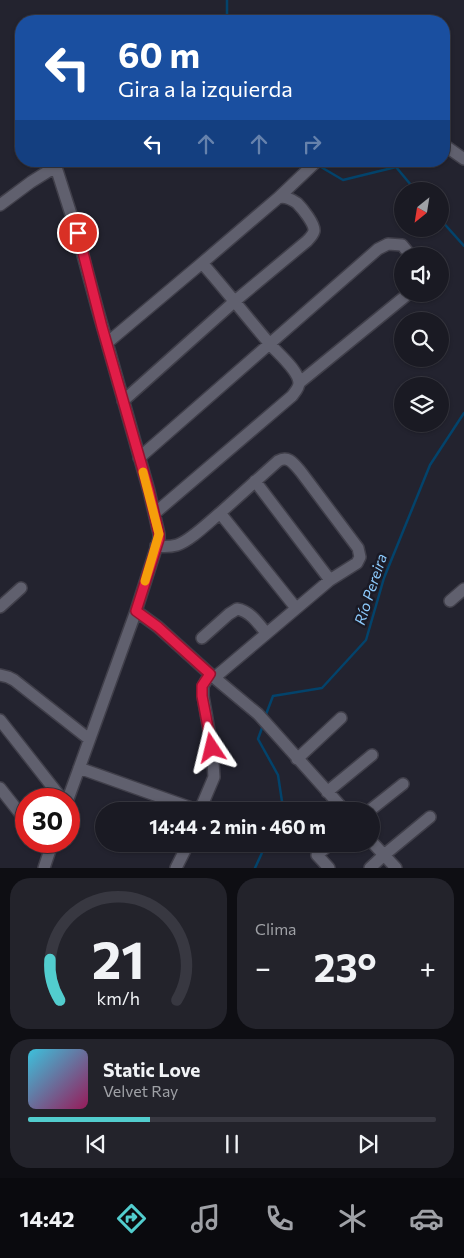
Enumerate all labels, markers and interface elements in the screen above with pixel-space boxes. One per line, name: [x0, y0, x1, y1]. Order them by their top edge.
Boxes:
text: 60 m: [118, 32, 200, 75]
icon: left: [35, 35, 100, 100]
text: Gira a la izquierda: [118, 75, 293, 102]
icon: left: [139, 130, 167, 158]
icon: ahead: [192, 130, 220, 158]
icon: ahead: [245, 130, 273, 158]
icon: right: [298, 130, 326, 158]
north arrow: [394, 182, 449, 238]
map controls: [394, 182, 449, 432]
pin: [57, 212, 99, 254]
icon: arrive: [64, 219, 92, 247]
button: sound: [394, 247, 449, 302]
button: search: [394, 312, 449, 367]
button: layers: [394, 377, 449, 432]
water label: Río Pereira: [350, 551, 390, 627]
position arrow: [185, 721, 237, 773]
speed limit sign: 30: [15, 788, 80, 853]
text: 14:44 · 2 min · 460 m: [149, 815, 326, 838]
text: Clima: [255, 919, 296, 938]
text: 21: [92, 926, 145, 990]
text: 23°: [314, 943, 377, 990]
text: −: [255, 950, 271, 984]
text: +: [420, 950, 436, 984]
text: km/h: [97, 987, 140, 1009]
text: Static Love: [103, 1058, 200, 1081]
text: Velvet Ray: [103, 1081, 178, 1100]
icon: previous: [82, 1130, 110, 1158]
icon: pause: [218, 1130, 246, 1158]
icon: next: [354, 1130, 382, 1158]
icon: directions: [114, 1201, 149, 1236]
icon: music: [188, 1201, 223, 1236]
icon: phone: [262, 1201, 297, 1236]
icon: climate: [335, 1201, 370, 1236]
icon: car: [409, 1201, 444, 1236]
text: 14:42: [19, 1205, 75, 1232]

